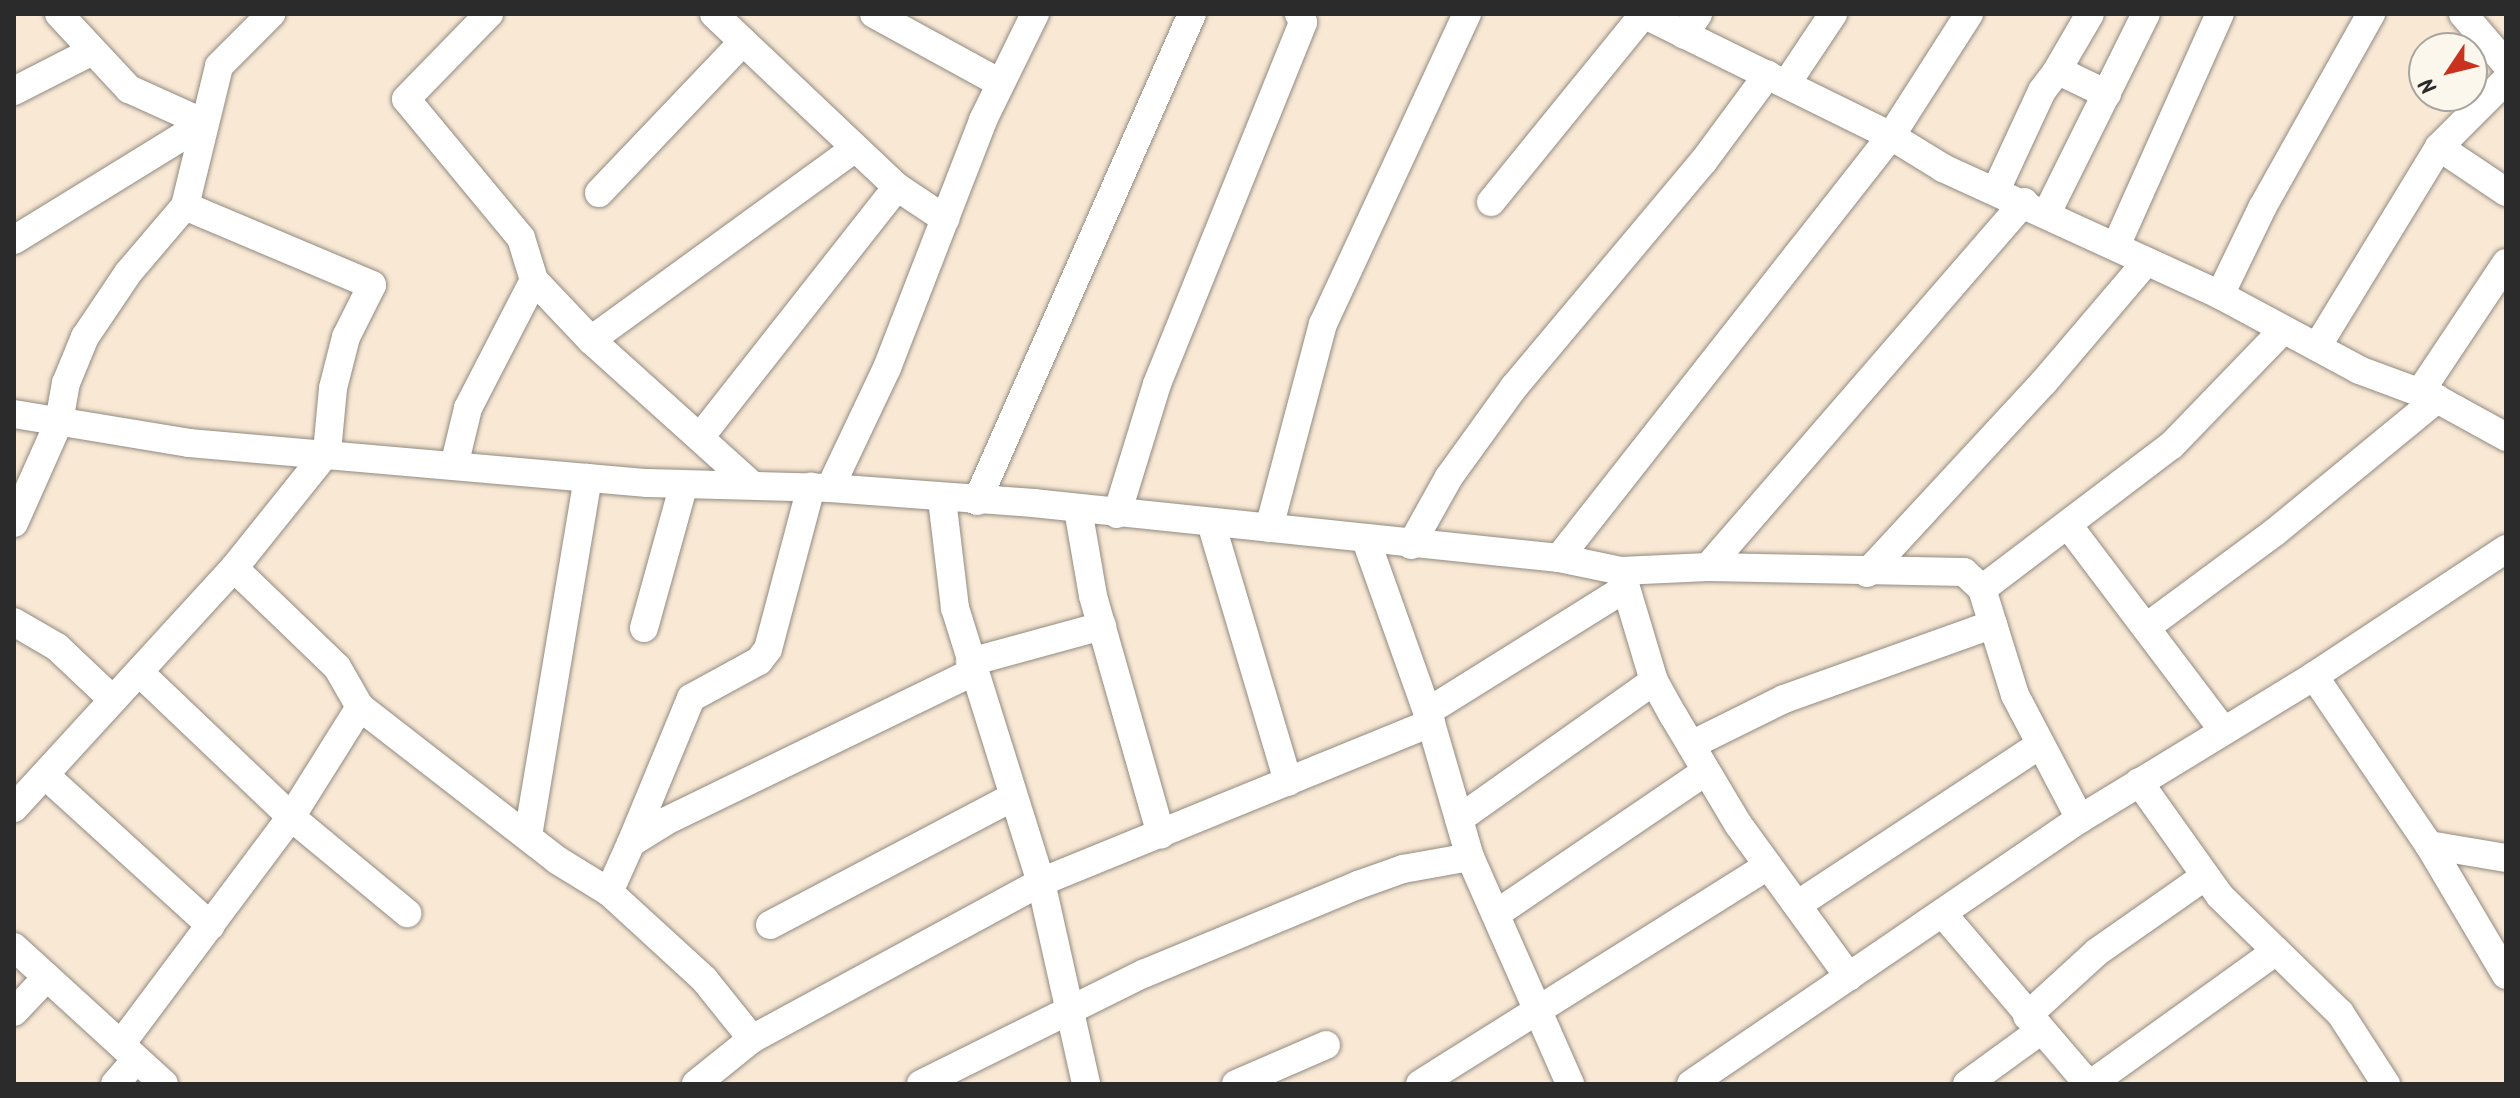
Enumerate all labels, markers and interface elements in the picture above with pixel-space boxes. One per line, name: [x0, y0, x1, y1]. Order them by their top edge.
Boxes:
north arrow: [2408, 32, 2488, 112]
text: N: [2411, 69, 2448, 101]

